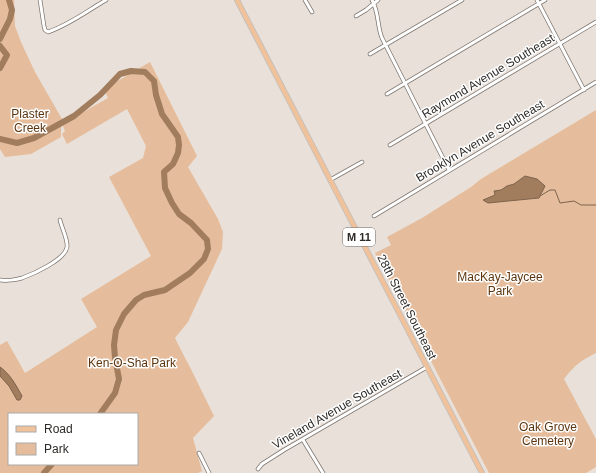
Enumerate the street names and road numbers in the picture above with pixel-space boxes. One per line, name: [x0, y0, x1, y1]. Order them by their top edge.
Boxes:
street label: Raymond Avenue Southeast: [419, 31, 557, 121]
street label: Brooklyn Avenue Southeast: [413, 97, 547, 185]
road number: M 11: [343, 228, 375, 246]
street label: 28th Street Southeast: [374, 252, 440, 362]
street label: Vineland Avenue Southeast: [270, 366, 405, 452]

